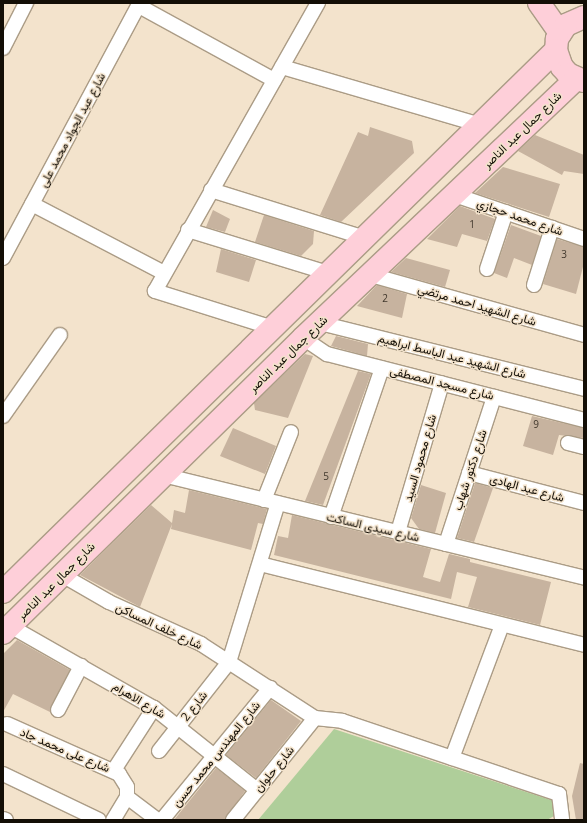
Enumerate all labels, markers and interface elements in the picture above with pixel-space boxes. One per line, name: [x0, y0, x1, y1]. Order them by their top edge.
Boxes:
street label: شارع عبد الجواد محمد على: [36, 70, 108, 190]
street label: شارع جمال عبد الناصر: [480, 89, 564, 171]
street label: شارع محمد حجازي: [475, 196, 565, 238]
house number: 1: [469, 219, 475, 231]
house number: 3: [561, 249, 567, 261]
street label: شارع الشهيد احمد مرتضي: [416, 281, 538, 329]
house number: 2: [382, 293, 388, 305]
street label: شارع جمال عبد الناصر: [246, 313, 330, 395]
street label: شارع الشهيد عبد الباسط ابراهيم: [377, 331, 527, 381]
street label: شارع مسجد المصطفى: [388, 363, 496, 403]
street label: شارع محمود السيد: [401, 413, 439, 503]
house number: 9: [533, 419, 539, 431]
street label: شارع دكتور شهاب: [450, 428, 490, 512]
house number: 5: [323, 471, 329, 483]
street label: شارع عبد الهادى: [488, 471, 566, 505]
street label: شارع سيدى الساكت: [325, 509, 421, 545]
street label: شارع جمال عبد الناصر: [14, 539, 98, 623]
street label: شارع خلف المساكن: [113, 600, 205, 652]
street label: شارع الاهرام: [110, 679, 168, 721]
street label: شارع 2: [178, 688, 210, 724]
street label: شارع المهندس محمد حسن: [169, 698, 263, 810]
street label: شارع على محمد جاد: [18, 725, 112, 775]
street label: شارع حلوان: [251, 743, 297, 795]

